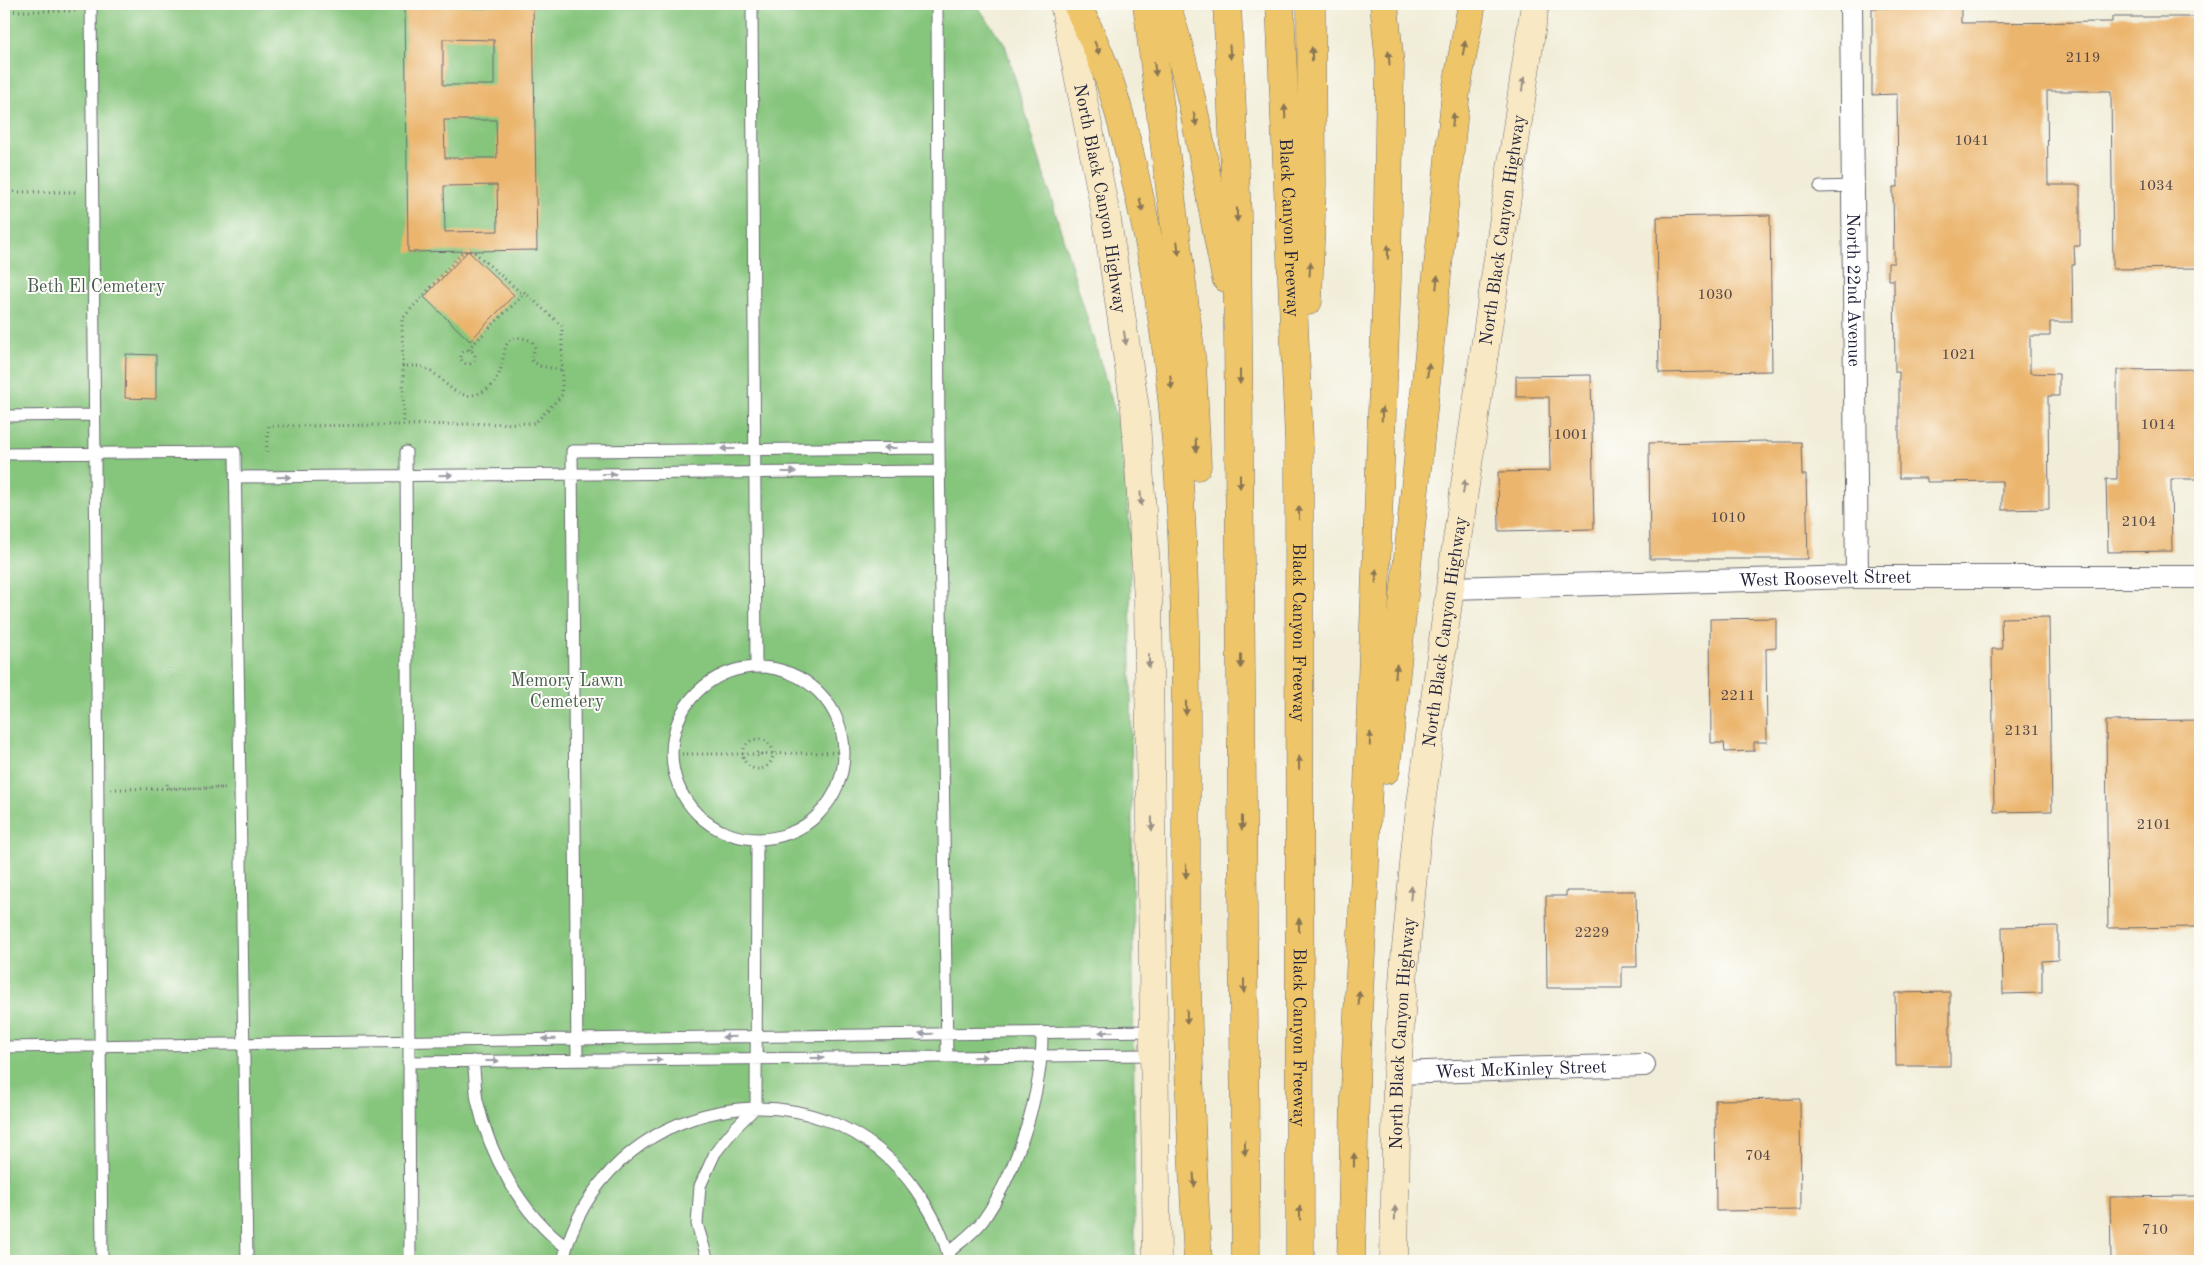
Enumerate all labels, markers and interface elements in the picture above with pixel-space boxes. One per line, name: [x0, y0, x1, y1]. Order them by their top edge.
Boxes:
one-way arrow: [1461, 39, 1469, 55]
one-way arrow: [1094, 41, 1101, 56]
one-way arrow: [1227, 45, 1235, 61]
one-way arrow: [1308, 46, 1316, 62]
one-way arrow: [1385, 50, 1393, 66]
house number: 2119: [2066, 51, 2100, 66]
one-way arrow: [1151, 62, 1159, 78]
one-way arrow: [1519, 76, 1527, 92]
street label: North Black Canyon Highway: [1070, 82, 1129, 315]
one-way arrow: [1280, 103, 1288, 119]
one-way arrow: [1191, 111, 1199, 126]
one-way arrow: [1450, 112, 1458, 128]
street label: North Black Canyon Highway: [1477, 113, 1529, 347]
house number: 1041: [1955, 134, 1989, 149]
street label: Black Canyon Freeway: [1276, 138, 1302, 318]
house number: 1034: [2139, 179, 2173, 194]
one-way arrow: [1137, 197, 1145, 212]
one-way arrow: [1234, 207, 1242, 223]
street label: North 22nd Avenue: [1843, 213, 1863, 367]
one-way arrow: [1174, 240, 1182, 256]
one-way arrow: [1384, 243, 1392, 259]
one-way arrow: [1306, 261, 1314, 277]
one-way arrow: [1433, 273, 1441, 289]
park label: Beth El Cemetery: [27, 278, 166, 296]
house number: 1030: [1698, 288, 1732, 303]
one-way arrow: [1121, 330, 1129, 346]
house number: 1021: [1942, 348, 1976, 363]
one-way arrow: [1424, 362, 1432, 378]
one-way arrow: [1236, 369, 1244, 385]
one-way arrow: [1167, 374, 1175, 390]
one-way arrow: [1378, 406, 1386, 422]
house number: 1014: [2141, 418, 2175, 433]
house number: 1001: [1554, 428, 1588, 443]
one-way arrow: [1192, 437, 1200, 453]
one-way arrow: [882, 444, 898, 452]
one-way arrow: [720, 445, 736, 453]
one-way arrow: [781, 468, 797, 476]
one-way arrow: [601, 470, 617, 478]
one-way arrow: [439, 471, 455, 479]
one-way arrow: [276, 473, 292, 481]
one-way arrow: [1236, 473, 1244, 489]
one-way arrow: [1460, 479, 1468, 495]
one-way arrow: [1138, 491, 1146, 507]
one-way arrow: [1295, 505, 1303, 521]
house number: 1010: [1711, 511, 1745, 526]
street label: North Black Canyon Highway: [1421, 515, 1470, 749]
house number: 2104: [2122, 515, 2156, 530]
street label: Black Canyon Freeway: [1289, 543, 1307, 723]
one-way arrow: [1373, 568, 1381, 584]
street label: West Roosevelt Street: [1738, 569, 1911, 590]
one-way arrow: [1237, 653, 1245, 669]
one-way arrow: [1145, 654, 1153, 670]
one-way arrow: [1392, 663, 1400, 679]
park label: Memory Lawn Cemetery: [511, 672, 624, 711]
house number: 2211: [1721, 689, 1755, 704]
one-way arrow: [1182, 701, 1190, 717]
house number: 2131: [2005, 724, 2039, 739]
one-way arrow: [1366, 730, 1374, 746]
one-way arrow: [1295, 755, 1303, 771]
one-way arrow: [1148, 816, 1156, 832]
one-way arrow: [1238, 816, 1246, 832]
house number: 2101: [2137, 818, 2171, 833]
one-way arrow: [1182, 863, 1190, 879]
one-way arrow: [1408, 885, 1416, 901]
street label: North Black Canyon Highway: [1388, 916, 1419, 1150]
one-way arrow: [1295, 917, 1303, 933]
house number: 2229: [1575, 926, 1609, 941]
street label: Black Canyon Freeway: [1290, 948, 1308, 1128]
one-way arrow: [1240, 978, 1248, 994]
one-way arrow: [1355, 989, 1363, 1005]
one-way arrow: [1184, 1009, 1192, 1025]
one-way arrow: [1098, 1028, 1114, 1036]
one-way arrow: [918, 1030, 934, 1038]
one-way arrow: [721, 1033, 737, 1041]
one-way arrow: [541, 1035, 557, 1043]
one-way arrow: [972, 1053, 988, 1061]
one-way arrow: [809, 1054, 825, 1062]
one-way arrow: [647, 1056, 663, 1064]
one-way arrow: [484, 1057, 500, 1065]
street label: West McKinley Street: [1435, 1058, 1607, 1082]
one-way arrow: [1241, 1141, 1249, 1157]
house number: 704: [1745, 1149, 1771, 1164]
one-way arrow: [1350, 1152, 1358, 1168]
one-way arrow: [1190, 1172, 1198, 1188]
one-way arrow: [1296, 1204, 1304, 1220]
one-way arrow: [1391, 1204, 1399, 1220]
house number: 710: [2142, 1223, 2168, 1238]

